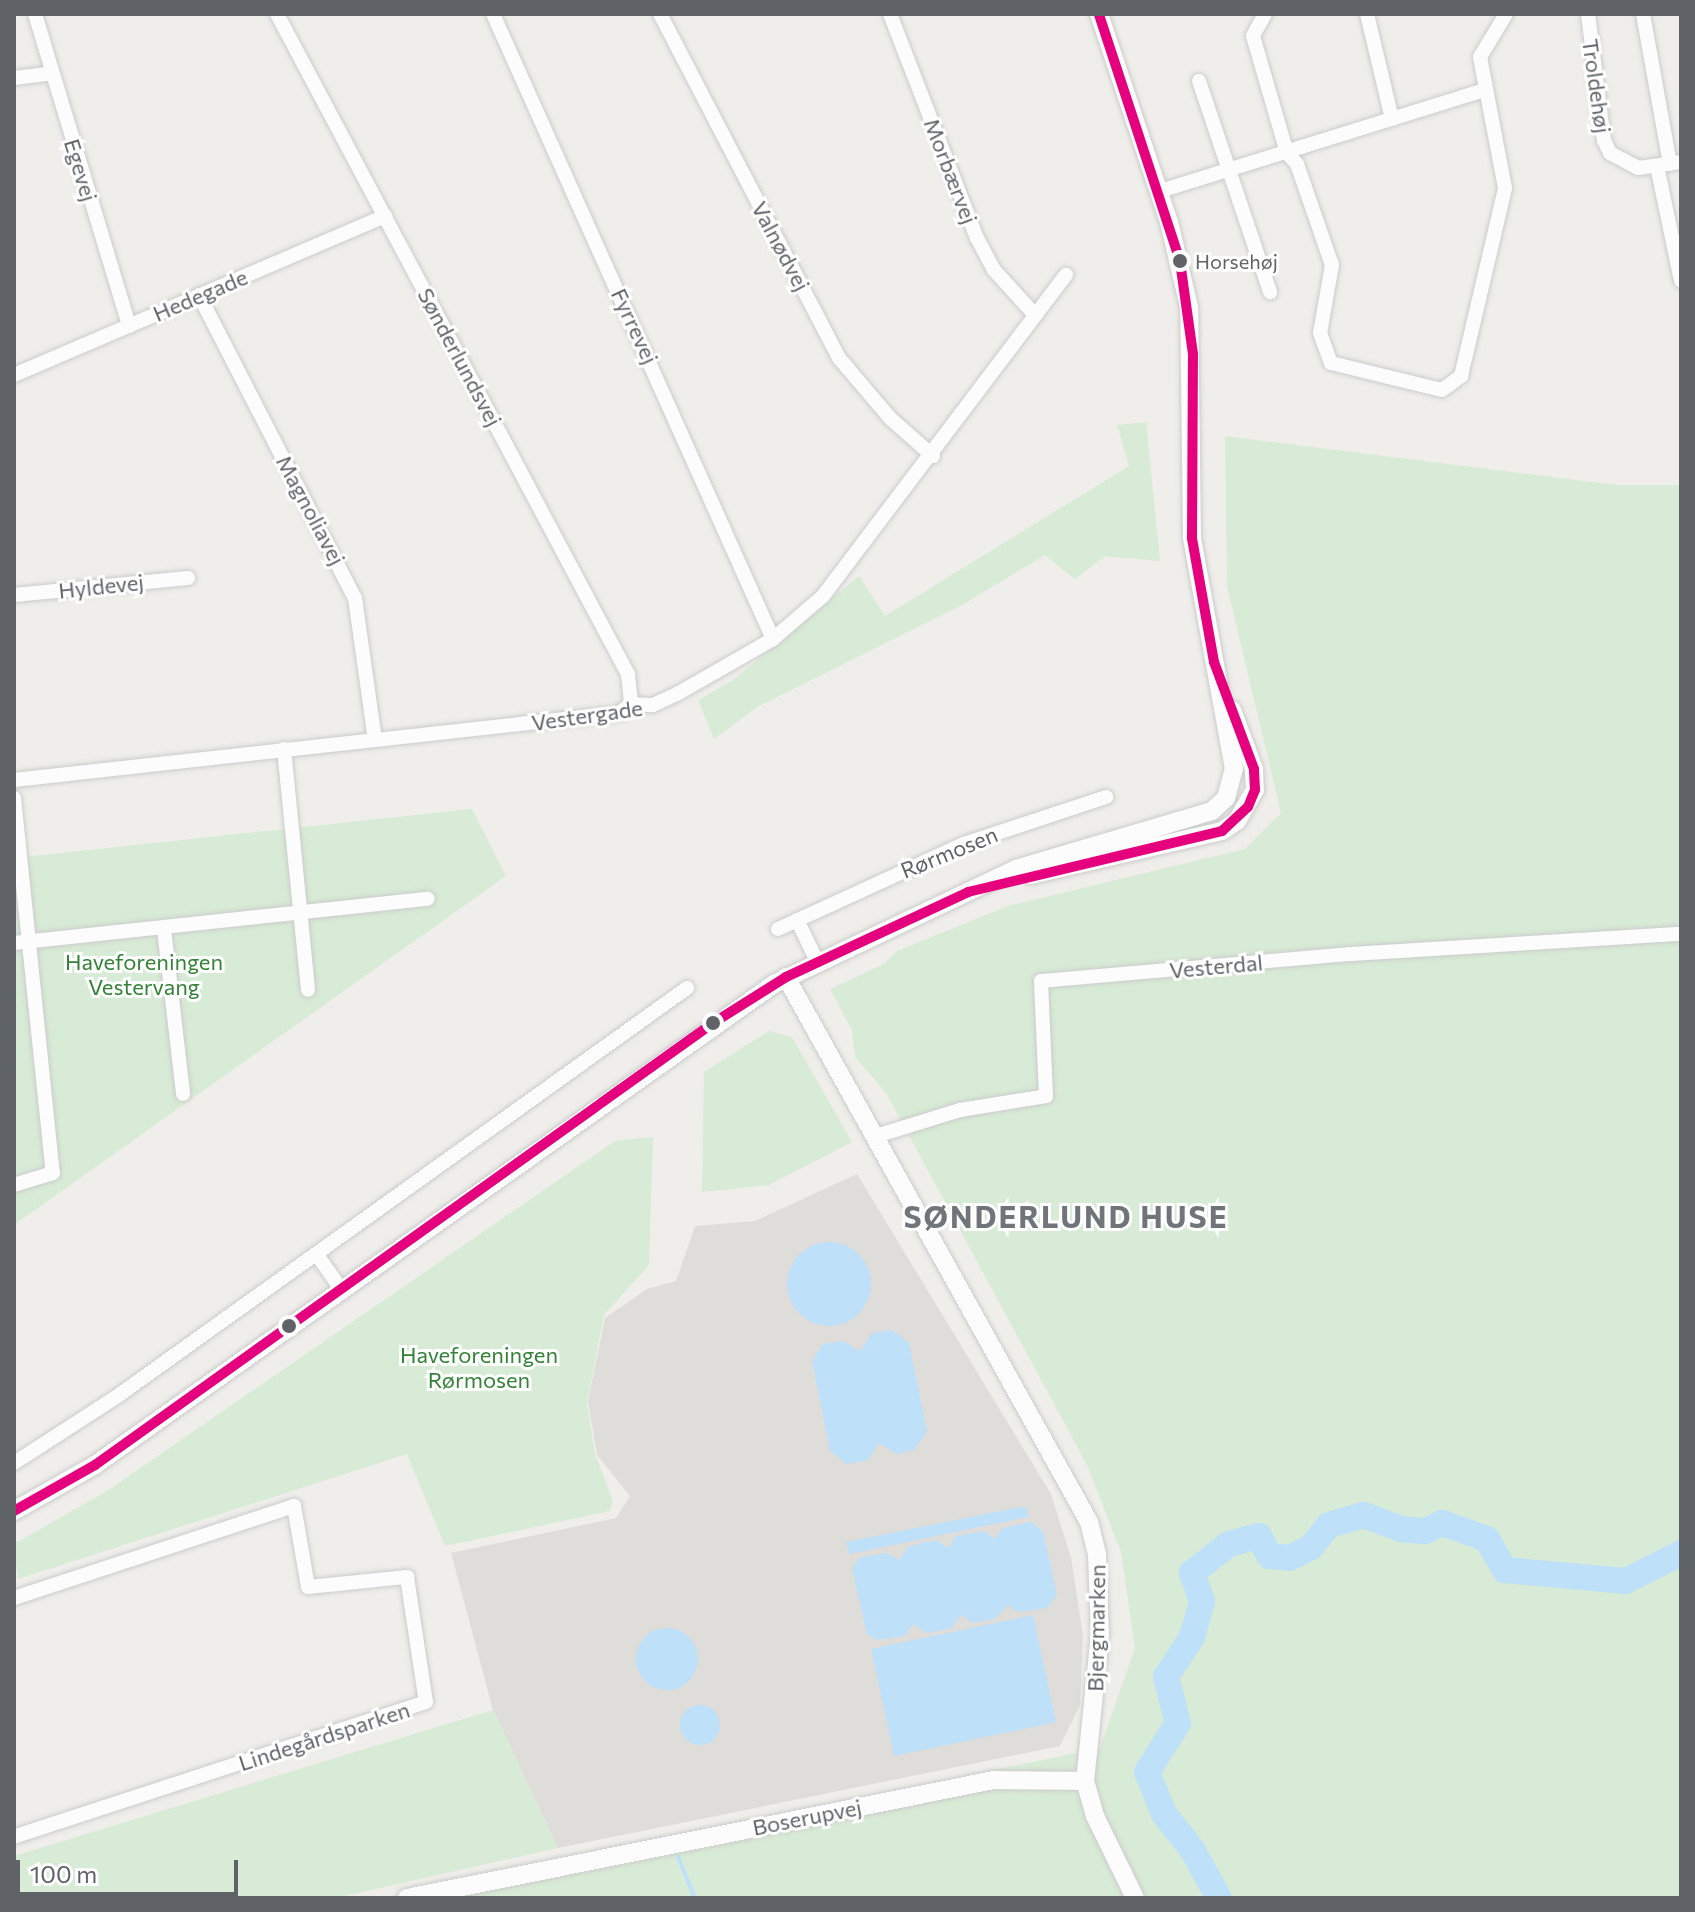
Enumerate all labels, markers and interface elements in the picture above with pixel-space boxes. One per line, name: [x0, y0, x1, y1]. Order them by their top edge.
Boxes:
street label: Troldehøj: [1577, 37, 1617, 135]
street label: Morbærvej: [919, 115, 983, 227]
street label: Egevej: [59, 135, 103, 205]
street label: Valnødvej: [746, 197, 816, 295]
place label: Horsehøj: [1195, 249, 1278, 273]
marker: Horsehøj: [1172, 253, 1188, 269]
street label: Hedegade: [149, 263, 251, 327]
street label: Sønderlundsvej: [412, 283, 508, 431]
street label: Fyrrevej: [606, 284, 664, 368]
street label: Magnoliavej: [271, 451, 351, 569]
street label: Hyldevej: [57, 568, 145, 604]
street label: Vestergade: [530, 694, 644, 736]
street label: Rørmosen: [897, 821, 1001, 883]
park label: Haveforeningen Vestervang: [65, 948, 223, 1000]
street label: Vesterdal: [1168, 949, 1264, 983]
unlabelled marker: [705, 1015, 721, 1031]
district label: SØNDERLUND HUSE: [903, 1198, 1229, 1234]
unlabelled marker: [281, 1318, 297, 1334]
park label: Haveforeningen Rørmosen: [400, 1341, 558, 1392]
street label: Bjergmarken: [1082, 1564, 1110, 1692]
street label: Lindegårdsparken: [235, 1696, 413, 1776]
street label: Boserupvej: [750, 1793, 864, 1841]
scale bar: [20, 1844, 242, 1894]
text: 100 m: [30, 1859, 97, 1888]

